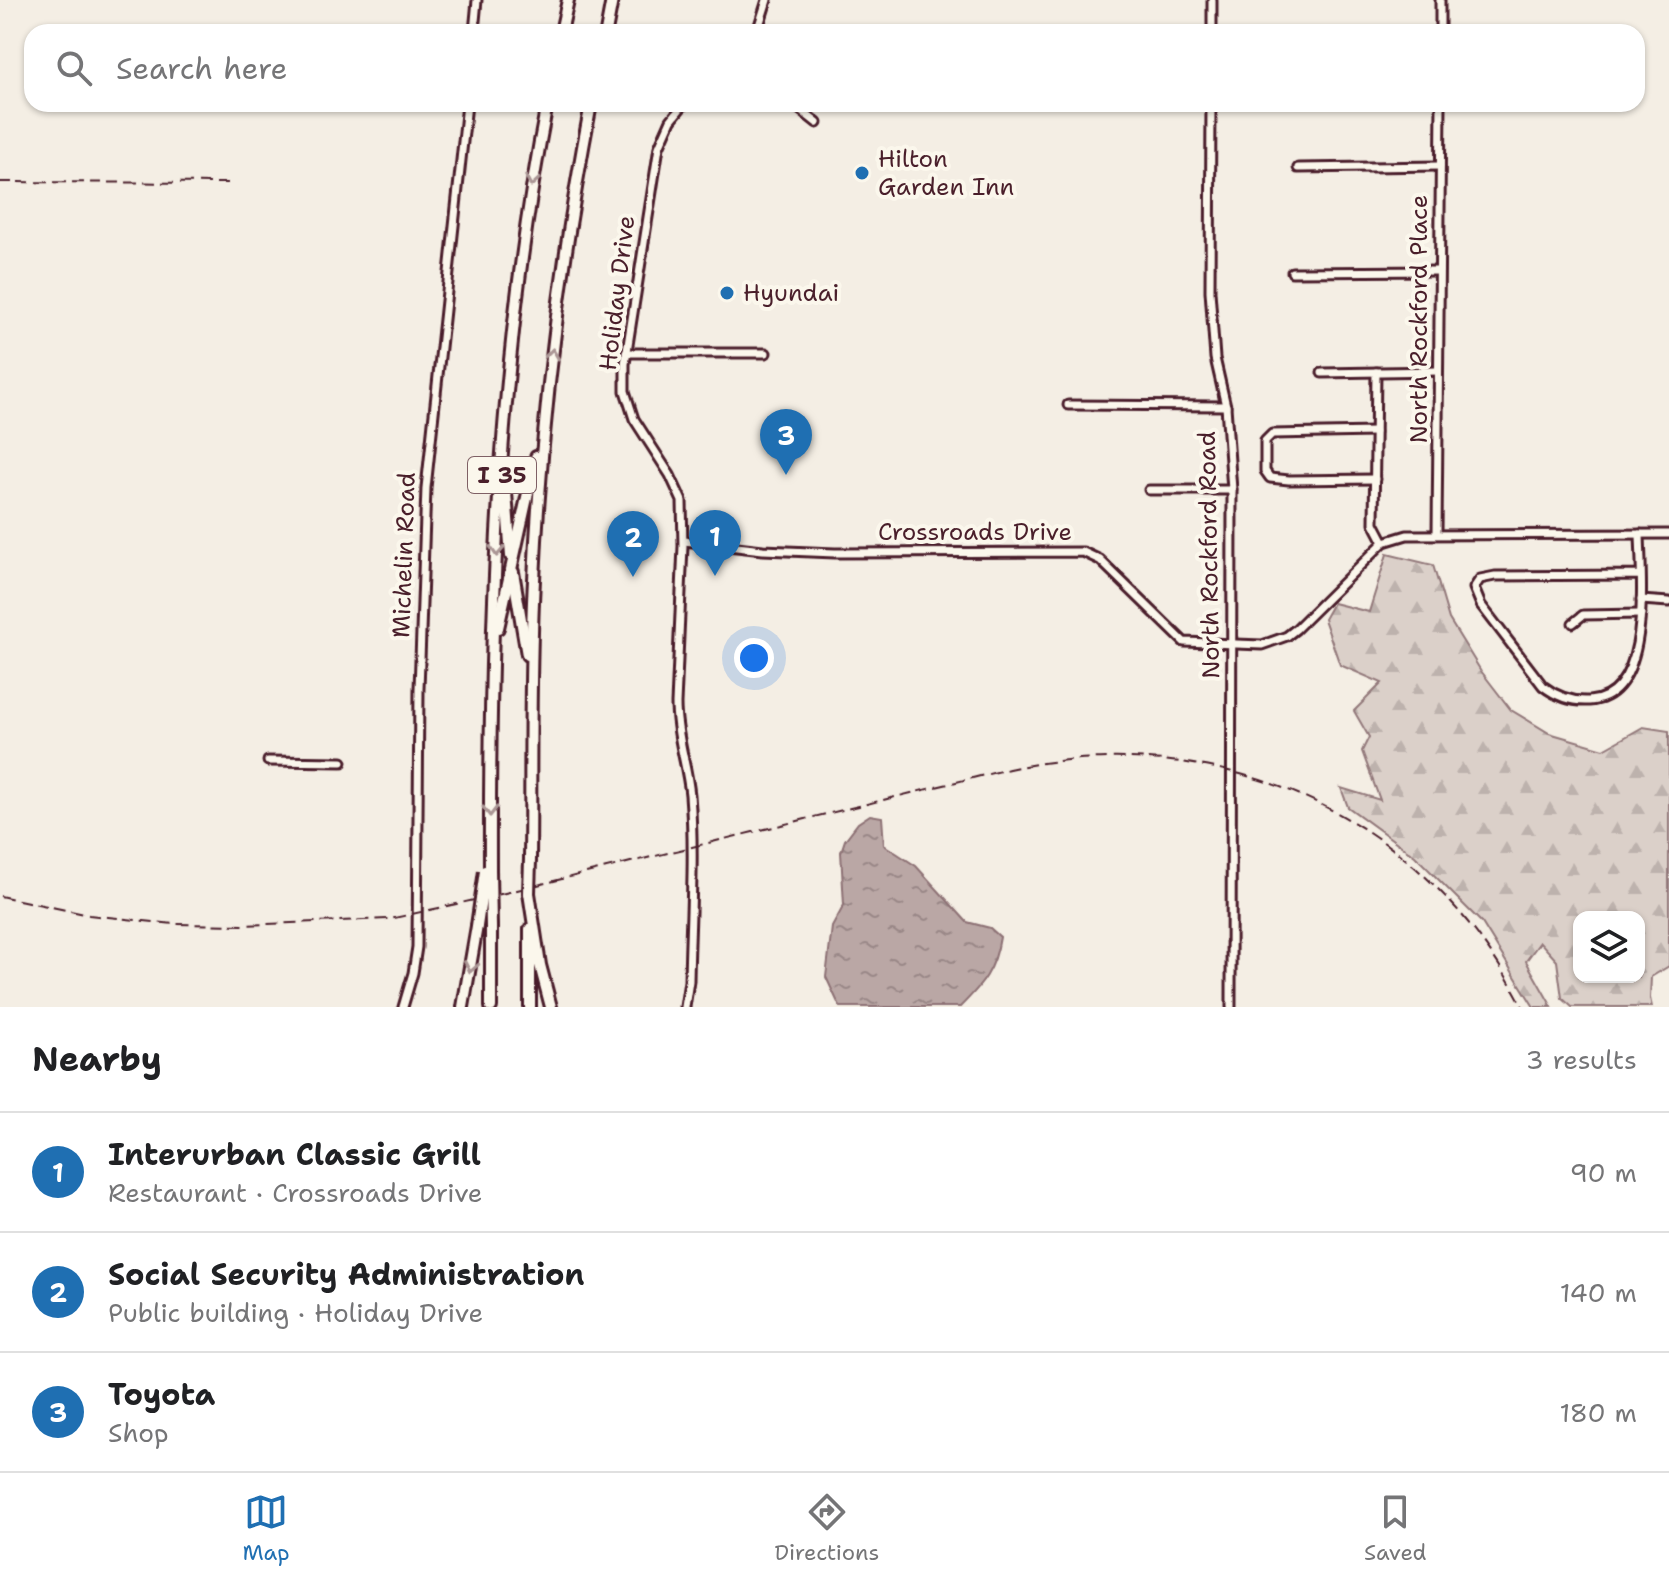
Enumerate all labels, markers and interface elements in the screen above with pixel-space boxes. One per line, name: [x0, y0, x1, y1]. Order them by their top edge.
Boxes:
search box: [24, 24, 1645, 112]
icon: search: [52, 46, 96, 90]
text: Search here: [116, 48, 287, 89]
place label: Hilton Garden Inn: [878, 143, 1014, 203]
marker: Hilton Garden Inn: [853, 164, 871, 182]
one-way arrow: [525, 174, 542, 187]
street label: North Rockford Place: [1403, 195, 1435, 443]
street label: Holiday Drive: [592, 214, 642, 372]
place label: Hyundai: [743, 277, 839, 309]
marker: Hyundai: [718, 284, 736, 302]
one-way arrow: [544, 347, 561, 360]
pin: 3: [760, 409, 812, 475]
street label: North Rockford Road: [1191, 431, 1227, 679]
road number: I 35: [468, 457, 536, 493]
street label: Michelin Road: [385, 472, 423, 638]
pin: 1: [689, 510, 741, 576]
pin: 2: [607, 511, 659, 577]
street label: Crossroads Drive: [878, 516, 1072, 548]
one-way arrow: [488, 545, 505, 558]
your location: [734, 638, 774, 678]
one-way arrow: [481, 805, 499, 818]
map controls: [1573, 911, 1645, 983]
button: layers: [1573, 911, 1645, 983]
one-way arrow: [463, 959, 480, 973]
text: Nearby: [32, 1036, 162, 1082]
text: 3 results: [1525, 1042, 1637, 1077]
text: Interurban Classic Grill: [108, 1134, 481, 1175]
text: 1: [52, 1155, 64, 1190]
text: 90 m: [1570, 1155, 1637, 1190]
text: Restaurant · Crossroads Drive: [108, 1175, 483, 1210]
text: Social Security Administration: [108, 1254, 585, 1295]
text: 2: [49, 1275, 67, 1310]
text: 140 m: [1560, 1275, 1637, 1310]
text: Public building · Holiday Drive: [108, 1295, 483, 1330]
text: Toyota: [108, 1374, 215, 1415]
text: 3: [49, 1395, 67, 1430]
text: 180 m: [1559, 1395, 1637, 1430]
text: Shop: [108, 1415, 169, 1450]
tab: Map: [242, 1490, 290, 1567]
tab: Directions: [774, 1490, 879, 1567]
tab: Saved: [1364, 1490, 1427, 1567]

